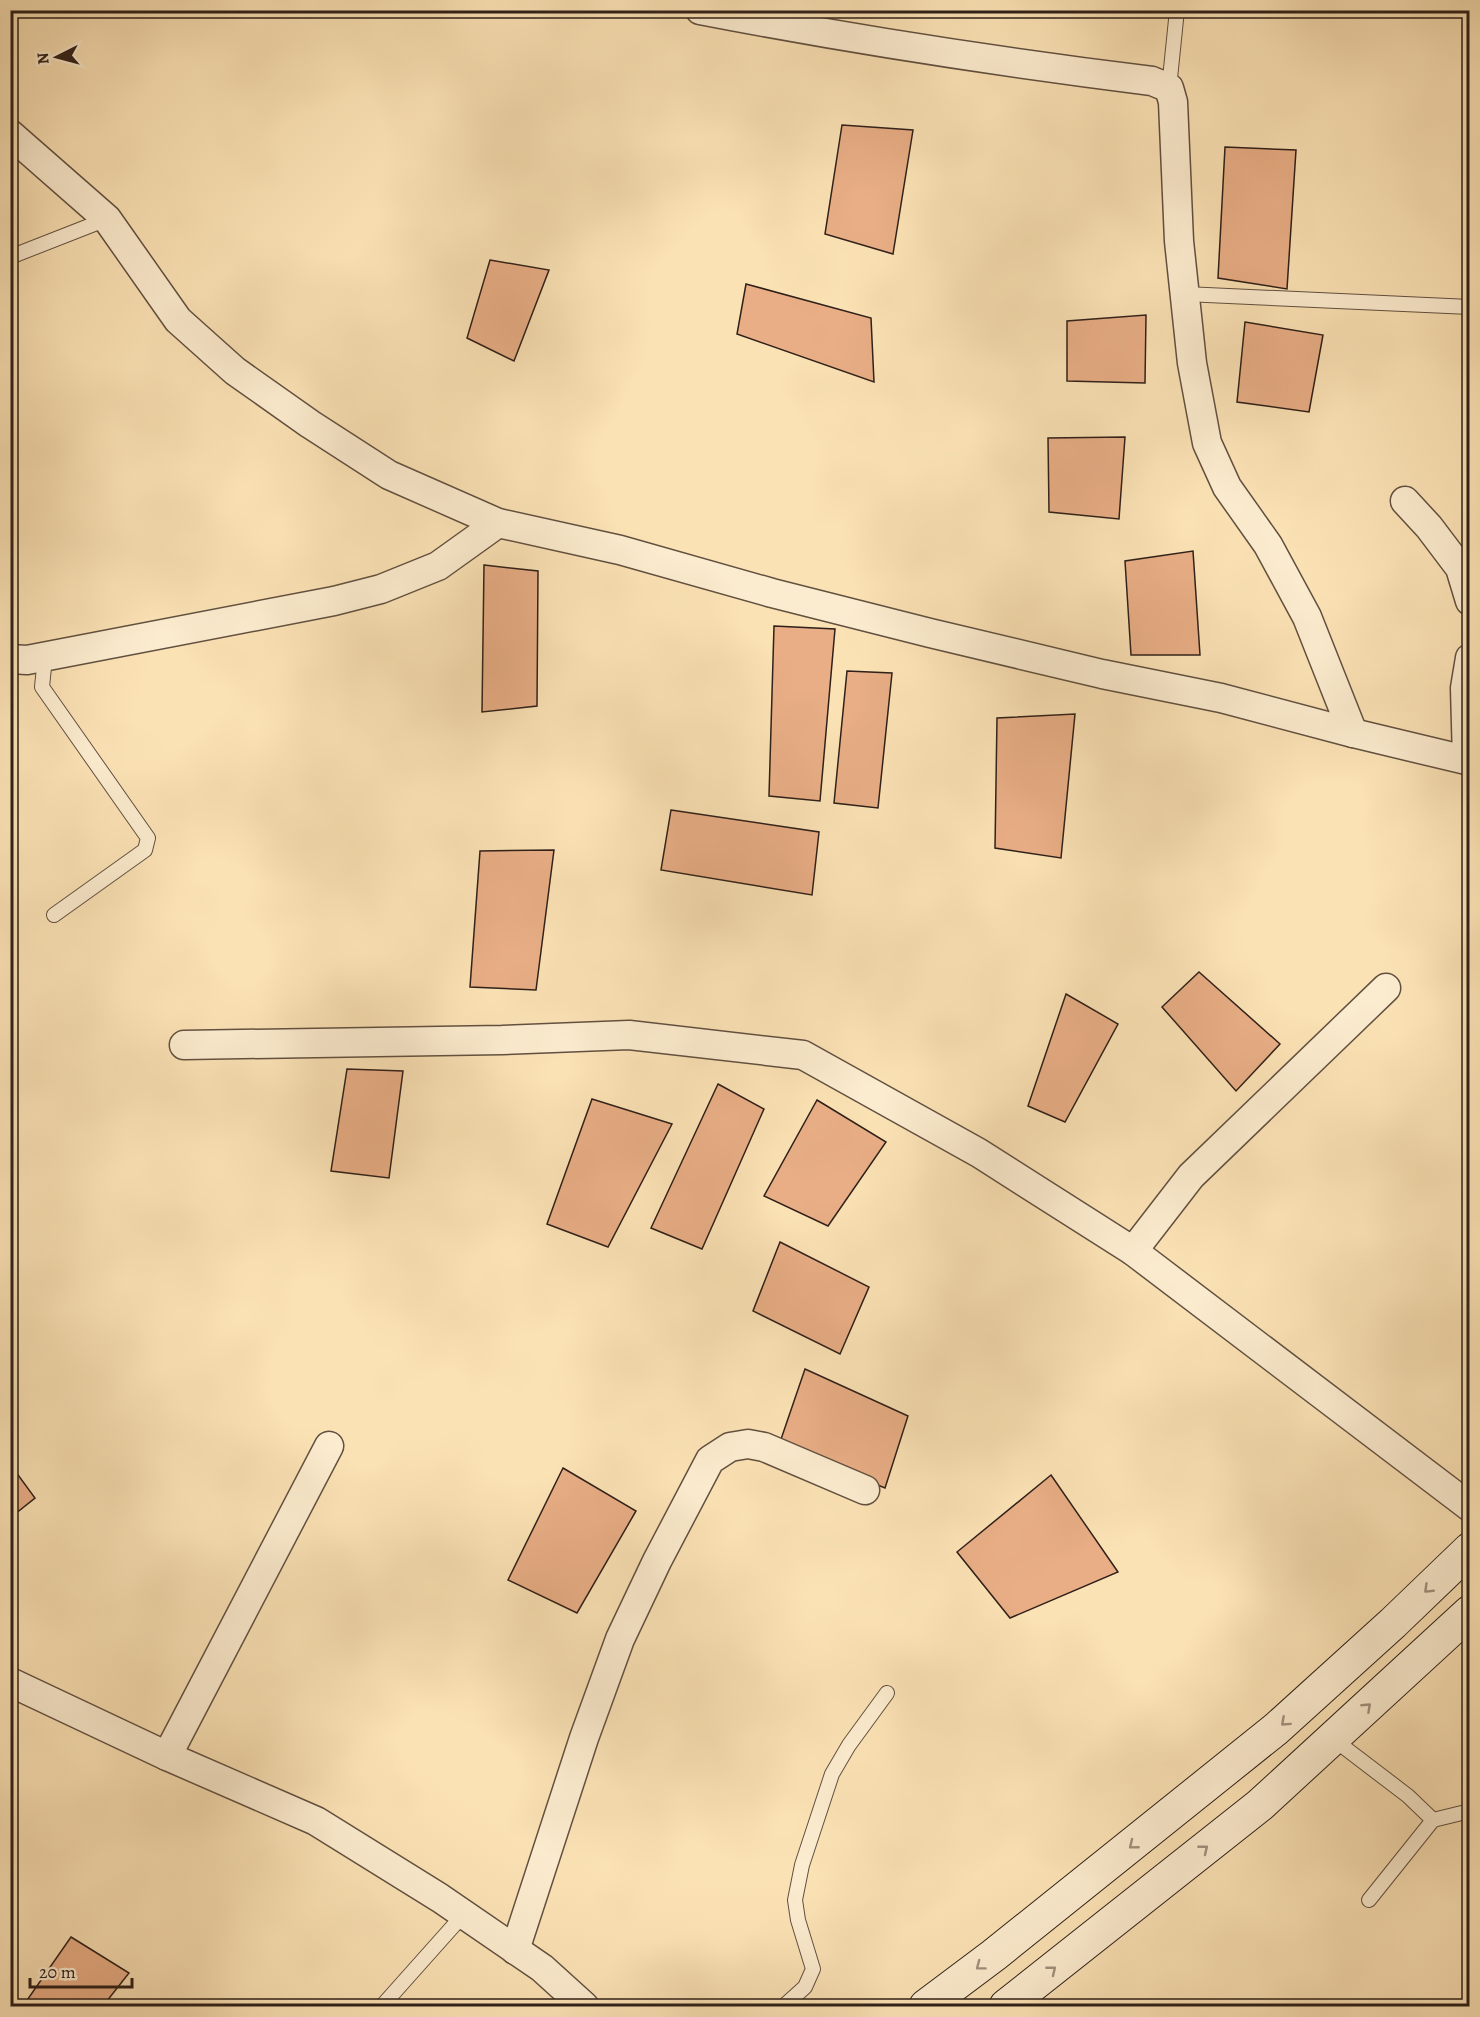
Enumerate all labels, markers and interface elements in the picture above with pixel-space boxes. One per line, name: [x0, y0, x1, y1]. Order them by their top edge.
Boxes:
north arrow: [27, 27, 87, 87]
text: N: [31, 51, 55, 65]
one-way arrow: [1424, 1582, 1435, 1593]
one-way arrow: [1360, 1703, 1370, 1714]
one-way arrow: [1281, 1715, 1291, 1726]
one-way arrow: [1129, 1837, 1140, 1848]
one-way arrow: [1197, 1846, 1208, 1857]
scale bar: [30, 1951, 132, 1989]
one-way arrow: [976, 1958, 987, 1969]
text: 20 m: [39, 1960, 76, 1984]
one-way arrow: [1045, 1967, 1056, 1978]

